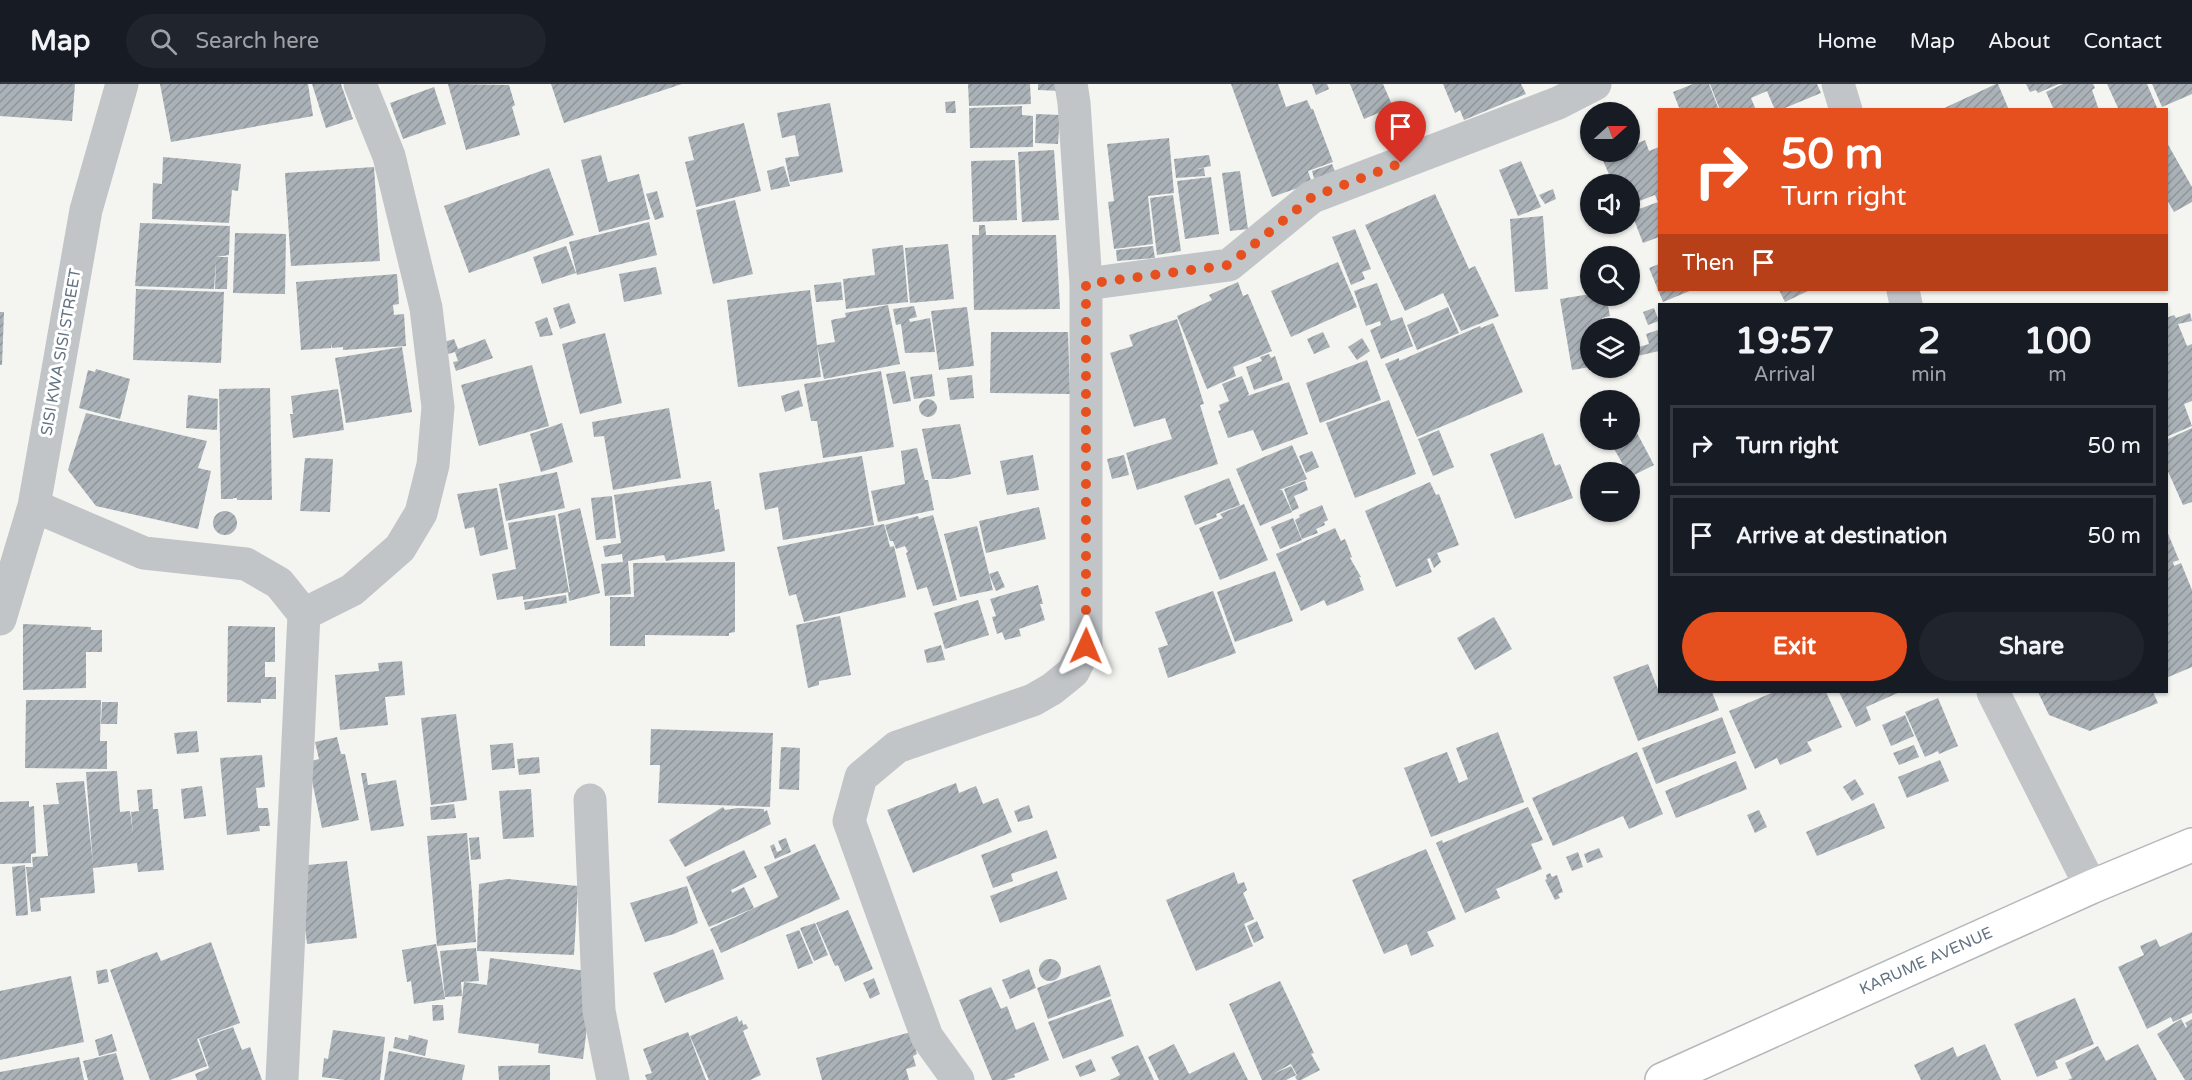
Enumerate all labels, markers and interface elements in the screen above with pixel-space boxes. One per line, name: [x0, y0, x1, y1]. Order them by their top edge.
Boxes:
search box: [126, 14, 546, 68]
text: Map: [30, 24, 90, 58]
icon: search: [147, 25, 180, 58]
text: Search here: [195, 28, 319, 54]
text: Home: [1817, 29, 1877, 54]
text: Map: [1910, 29, 1955, 54]
text: About: [1988, 29, 2050, 54]
text: Contact: [2083, 29, 2162, 54]
pin: [1375, 101, 1426, 163]
north arrow: [1580, 102, 1640, 162]
map controls: [1580, 102, 1640, 522]
icon: arrive: [1384, 110, 1417, 143]
text: 50 m: [1781, 129, 1883, 180]
icon: right: [1682, 132, 1760, 210]
button: sound: [1580, 174, 1640, 234]
text: Turn right: [1781, 180, 1907, 213]
button: search: [1580, 246, 1640, 306]
icon: arrive: [1747, 246, 1780, 279]
text: Then: [1682, 250, 1735, 276]
street label: SISI KWA SISI STREET: [36, 267, 86, 437]
button: layers: [1580, 318, 1640, 378]
text: 19:57: [1735, 320, 1835, 363]
text: 2: [1918, 320, 1940, 363]
text: 100: [2023, 320, 2091, 363]
text: Arrival: [1754, 363, 1816, 387]
text: min: [1911, 363, 1947, 387]
text: m: [2048, 363, 2067, 387]
button: +: [1580, 390, 1640, 450]
icon: right: [1685, 429, 1718, 462]
text: Turn right: [1736, 433, 1838, 459]
text: 50 m: [2087, 433, 2141, 459]
button: −: [1580, 462, 1640, 522]
icon: arrive: [1685, 519, 1718, 552]
text: Arrive at destination: [1736, 523, 1947, 549]
text: 50 m: [2087, 523, 2141, 549]
button: Exit: [1682, 612, 1907, 681]
button: Share: [1919, 612, 2144, 681]
position arrow: [1054, 614, 1118, 678]
street label: KARUME AVENUE: [1856, 923, 1996, 999]

